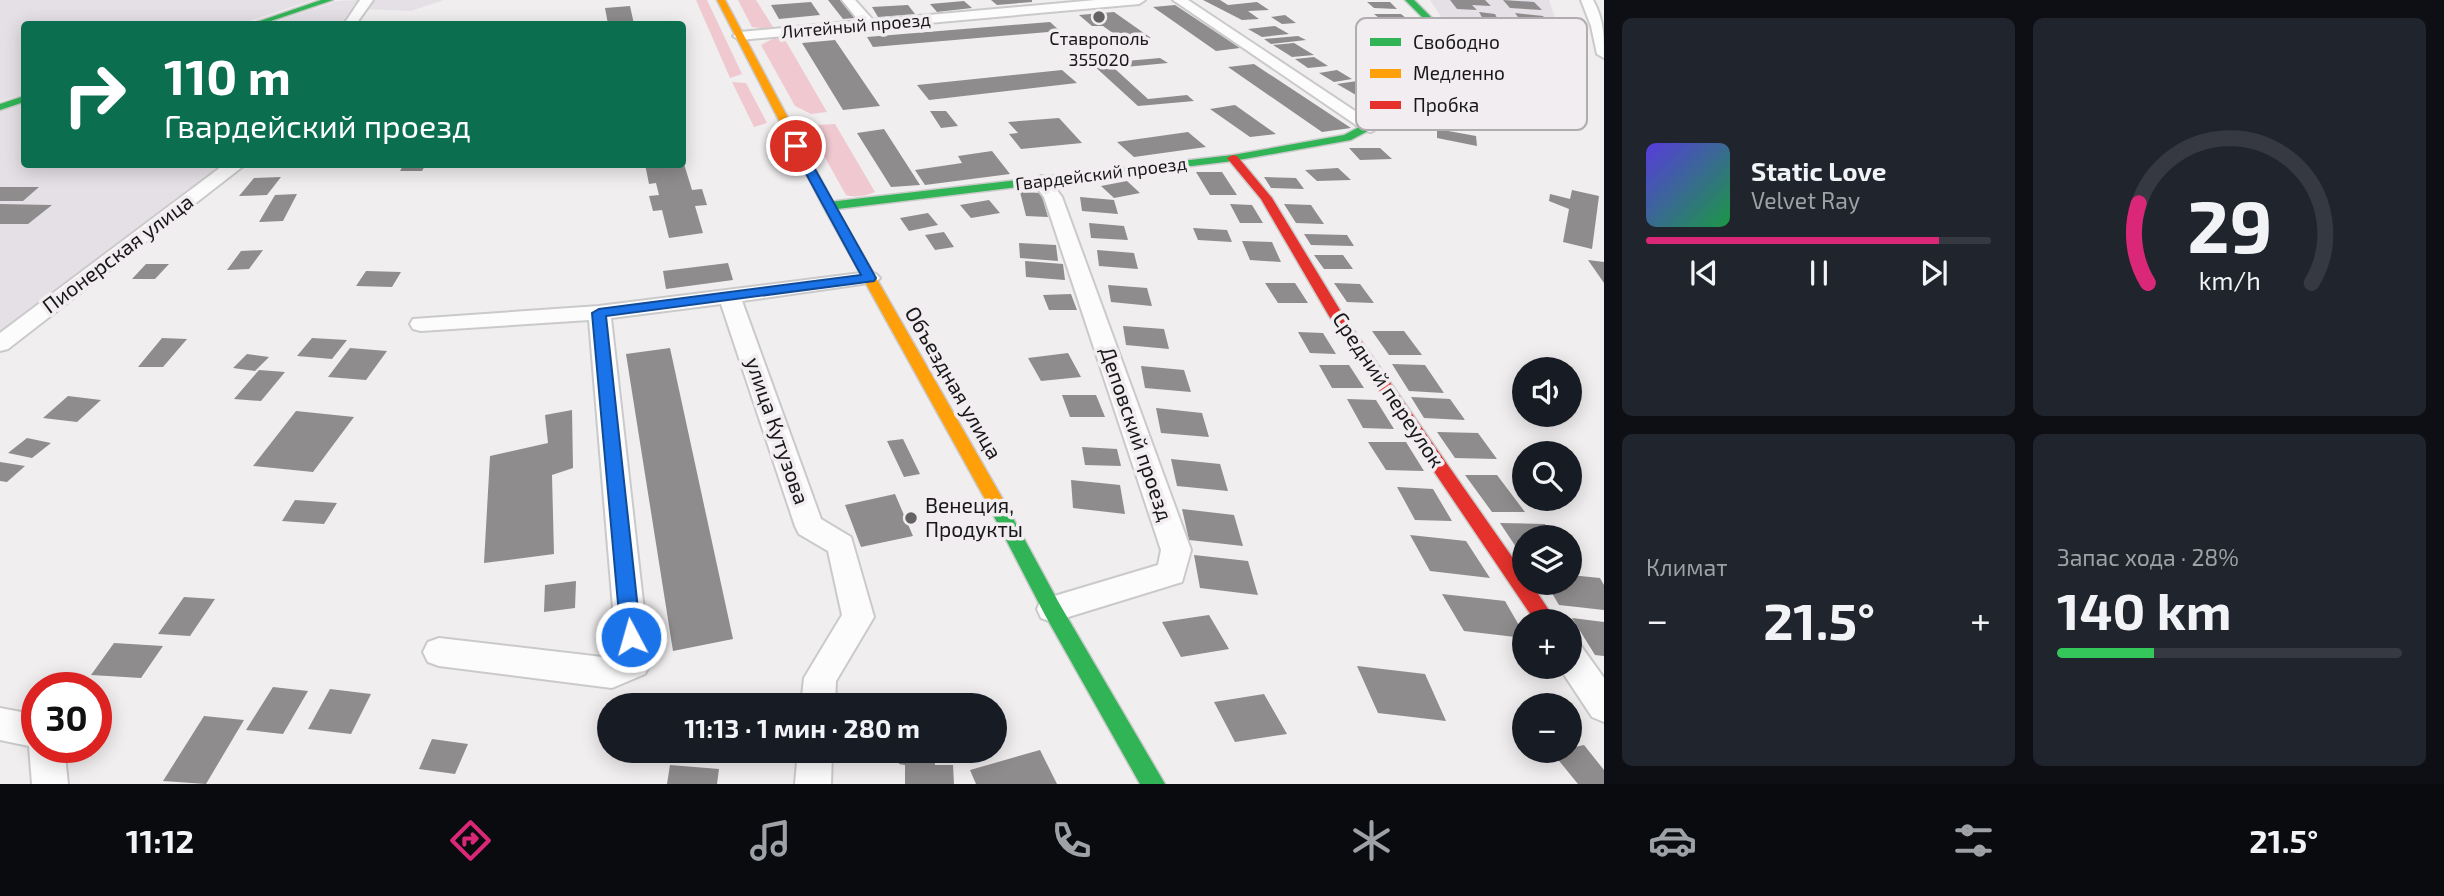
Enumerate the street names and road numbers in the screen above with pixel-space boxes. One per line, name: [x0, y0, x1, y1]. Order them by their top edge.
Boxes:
street label: Литейный проезд: [780, 8, 931, 42]
street label: Гвардейский проезд: [1014, 152, 1188, 194]
street label: Пионерская улица: [37, 188, 198, 318]
street label: Объездная улица: [900, 302, 1008, 463]
street label: Средний переулок: [1327, 307, 1450, 472]
street label: Деповский проезд: [1096, 343, 1179, 524]
street label: улица Кутузова: [741, 354, 815, 508]

